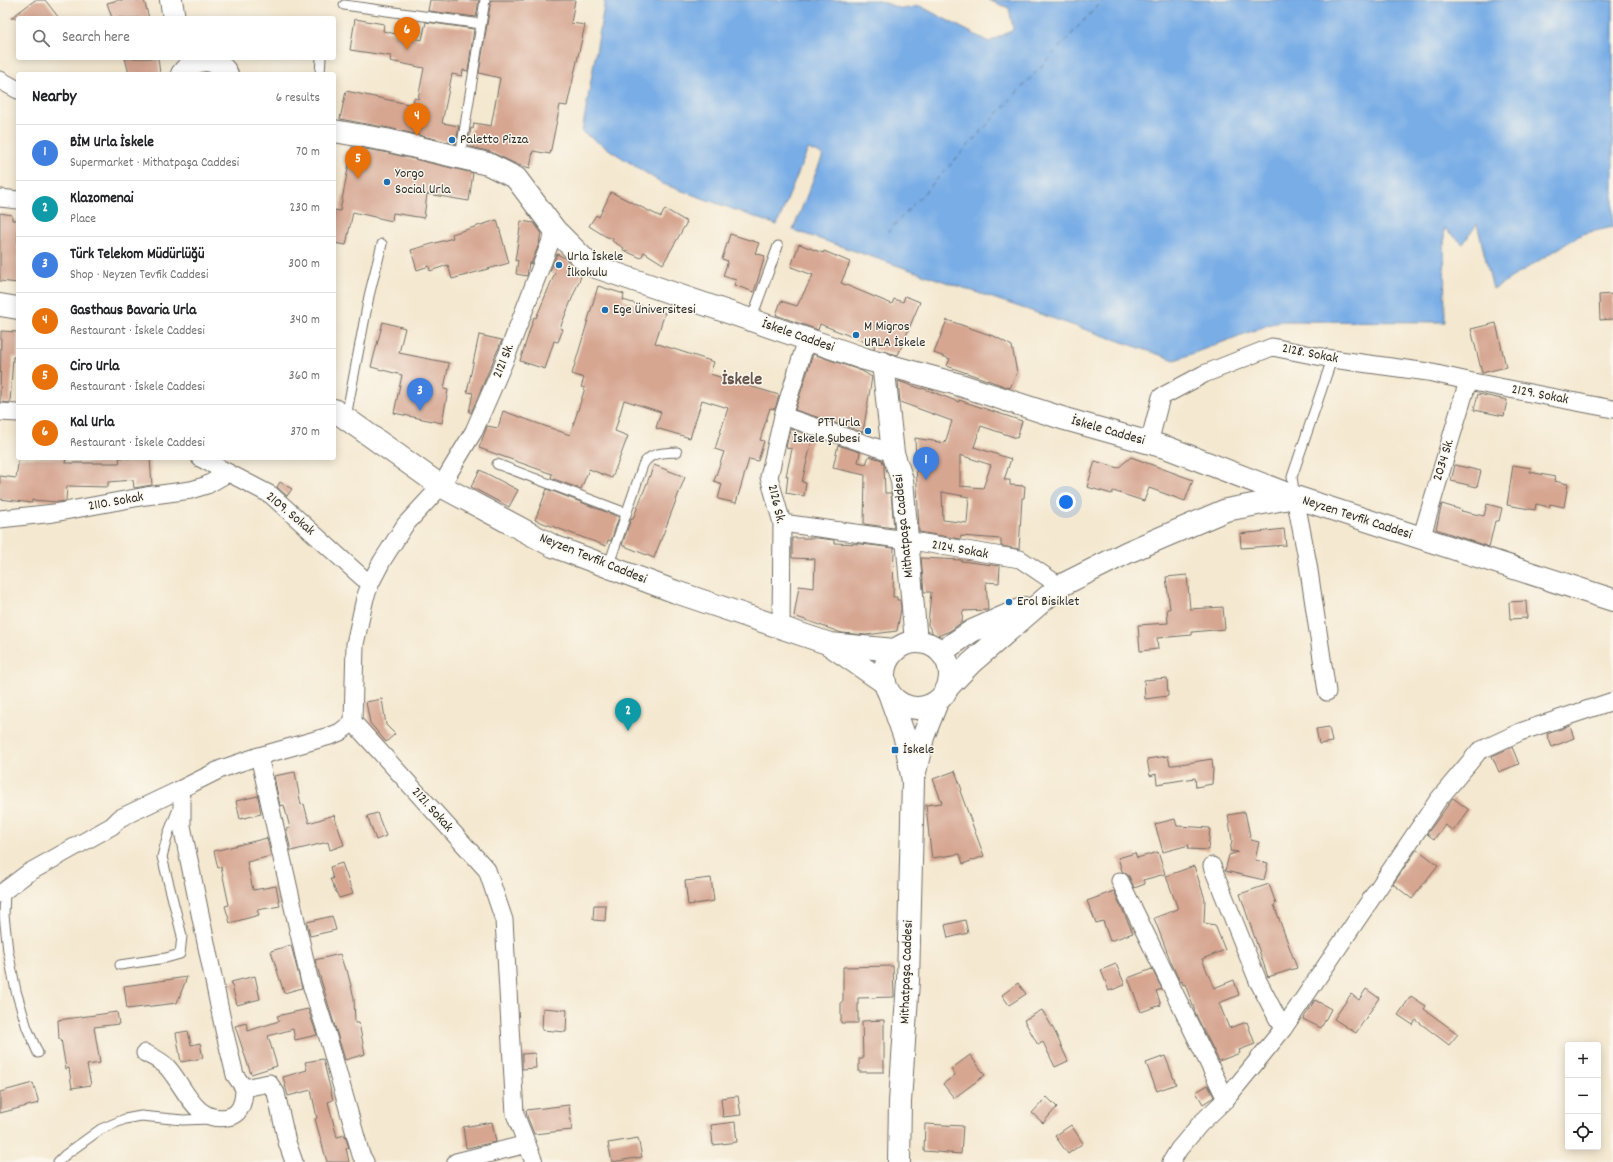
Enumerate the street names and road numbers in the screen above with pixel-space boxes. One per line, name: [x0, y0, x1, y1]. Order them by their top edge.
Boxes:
street label: İskele Caddesi: [759, 314, 837, 358]
street label: 2128. Sokak: [1280, 339, 1340, 369]
street label: 2121 Sk.: [488, 341, 520, 381]
street label: 2129. Sokak: [1510, 380, 1570, 410]
street label: İskele Caddesi: [1069, 411, 1148, 451]
street label: 2034 Sk.: [1428, 436, 1460, 484]
street label: Mithatpaşa Caddesi: [889, 473, 919, 579]
street label: 2126 Sk.: [762, 482, 790, 526]
street label: 2110. Sokak: [87, 487, 145, 517]
street label: 2109. Sokak: [261, 487, 319, 541]
street label: Neyzen Tevfik Caddesi: [1300, 491, 1415, 545]
street label: Neyzen Tevfik Caddesi: [536, 528, 650, 590]
street label: 2124. Sokak: [930, 535, 990, 565]
street label: 2121. Sokak: [406, 783, 458, 837]
street label: Mithatpaşa Caddesi: [895, 919, 919, 1024]

